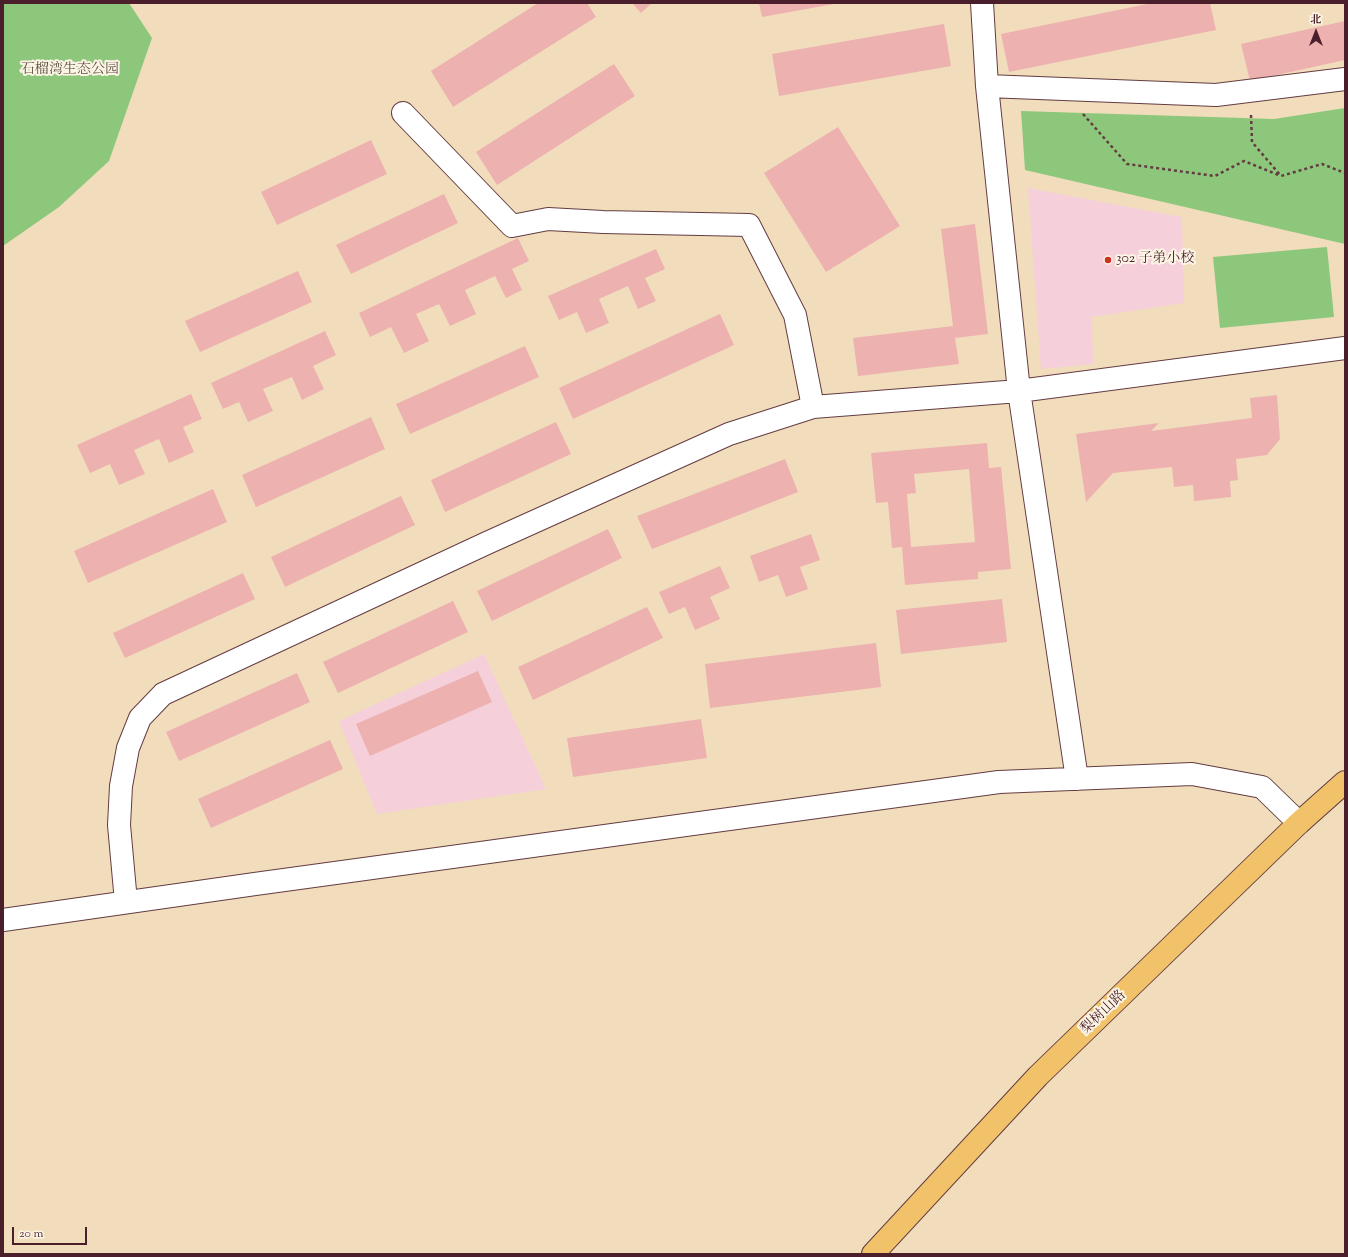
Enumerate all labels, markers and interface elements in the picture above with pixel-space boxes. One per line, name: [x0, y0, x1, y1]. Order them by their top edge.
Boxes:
north arrow: [1296, 12, 1336, 52]
text: 北: [1311, 12, 1322, 28]
park label: 石榴湾生态公园: [21, 63, 119, 79]
place label: 302 子弟小校: [1116, 252, 1194, 268]
marker: 302 子弟小校: [1103, 255, 1113, 265]
street label: 梨树山路: [1078, 988, 1130, 1038]
scale bar: [14, 1219, 89, 1245]
text: 20 m: [19, 1225, 43, 1243]

